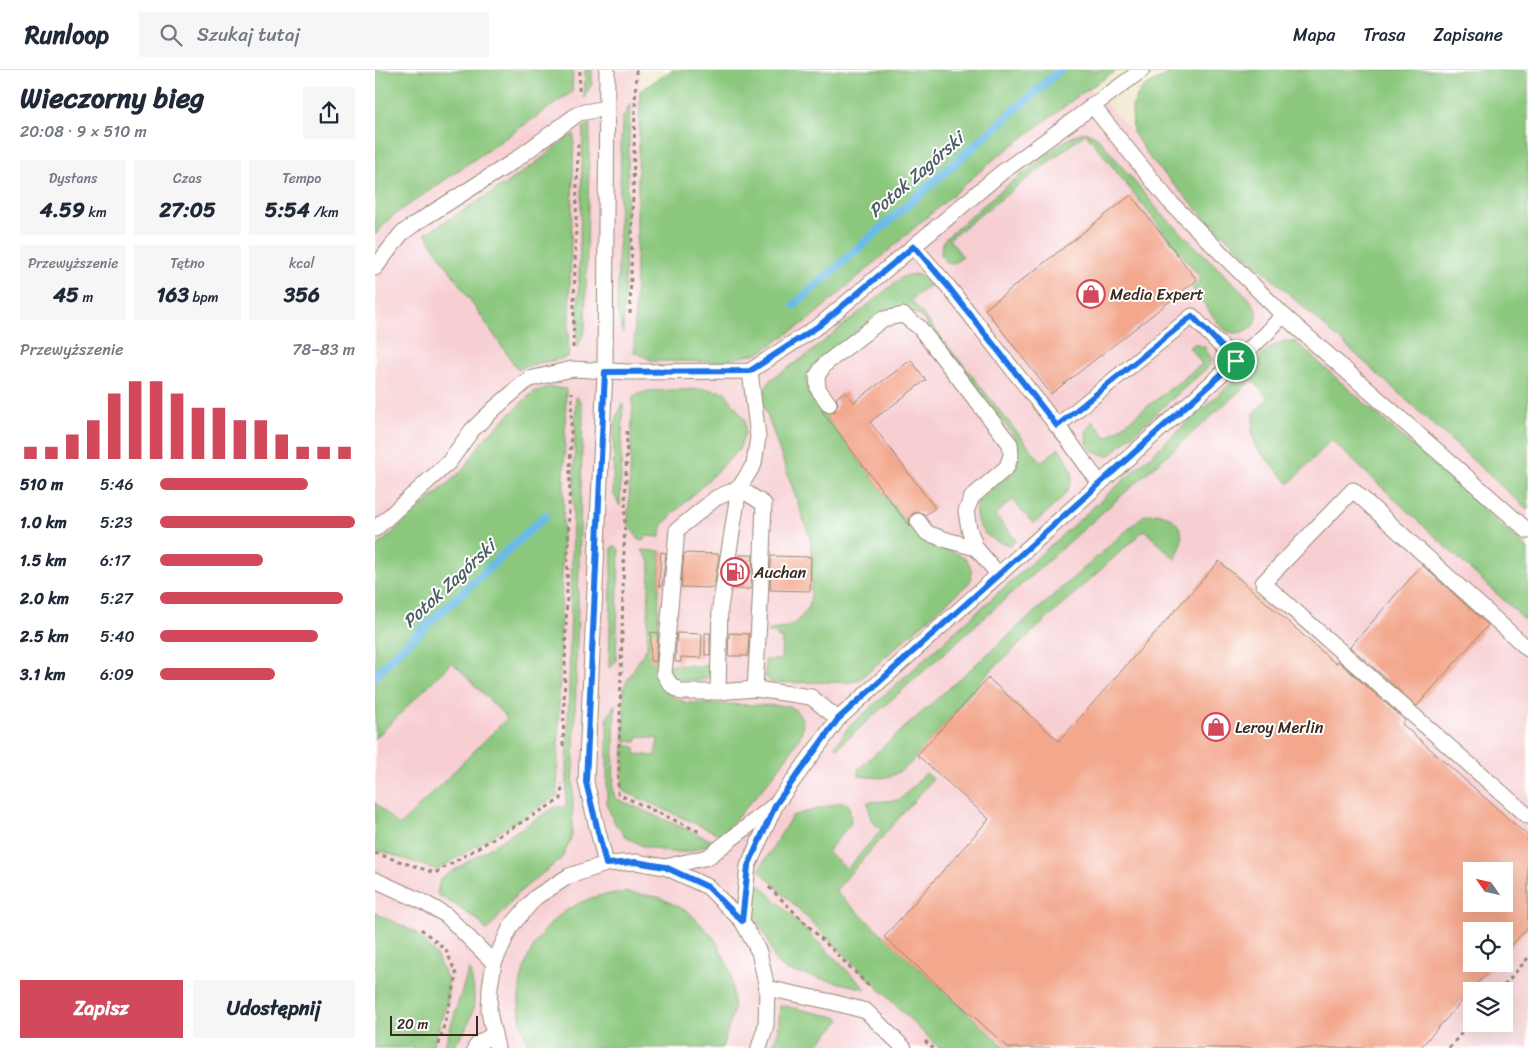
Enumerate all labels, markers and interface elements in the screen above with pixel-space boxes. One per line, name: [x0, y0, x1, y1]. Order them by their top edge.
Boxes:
search box: [139, 12, 489, 57]
text: Runloop: [25, 14, 109, 56]
text: Szukaj tutaj: [197, 18, 300, 51]
text: Mapa: [1293, 19, 1335, 51]
text: Trasa: [1363, 19, 1405, 51]
text: Zapisane: [1433, 19, 1503, 51]
icon: search: [157, 21, 185, 49]
text: Wieczorny bieg: [20, 73, 204, 122]
button: share: [303, 87, 355, 139]
text: 20:08 · 9 × 510 m: [20, 117, 147, 146]
water label: Potok Zagórski: [861, 121, 974, 226]
text: Dystans: [49, 166, 98, 191]
text: Czas: [173, 166, 202, 191]
text: Tempo: [282, 166, 321, 191]
text: 4.59: [40, 191, 85, 229]
text: 27:05: [159, 191, 216, 229]
text: 5:54: [265, 191, 310, 229]
text: km: [85, 200, 107, 225]
text: /km: [310, 200, 339, 225]
text: Przewyższenie: [28, 251, 118, 276]
text: Tętno: [170, 251, 205, 276]
text: kcal: [289, 251, 315, 276]
text: 45: [53, 276, 79, 314]
text: 163: [157, 276, 189, 314]
text: 356: [284, 276, 320, 314]
shop icon: Media Expert: [1076, 279, 1106, 309]
place label: Media Expert: [1110, 280, 1204, 309]
text: m: [79, 285, 93, 310]
text: bpm: [189, 285, 218, 310]
text: Przewyższenie: [20, 335, 124, 364]
text: 78–83 m: [292, 335, 355, 364]
pin: [1215, 340, 1257, 382]
icon: arrive: [1222, 347, 1250, 375]
text: 510 m: [20, 470, 63, 499]
text: 5:46: [100, 470, 134, 499]
text: 1.0 km: [20, 508, 67, 537]
text: 5:23: [100, 508, 133, 537]
water label: Potok Zagórski: [395, 529, 506, 636]
text: 1.5 km: [20, 546, 66, 575]
text: 6:17: [100, 546, 130, 575]
fuel station icon: Auchan: [720, 557, 750, 587]
place label: Auchan: [753, 558, 806, 587]
text: 2.0 km: [20, 584, 69, 613]
text: 5:27: [100, 584, 133, 613]
text: 2.5 km: [20, 622, 69, 651]
text: 5:40: [100, 622, 135, 651]
text: 3.1 km: [20, 660, 65, 689]
text: 6:09: [100, 660, 134, 689]
shop icon: Leroy Merlin: [1201, 712, 1231, 742]
place label: Leroy Merlin: [1235, 713, 1324, 742]
north arrow: [1463, 862, 1513, 912]
map controls: [1463, 862, 1513, 1032]
button: locate: [1463, 922, 1513, 972]
button: Zapisz: [20, 980, 183, 1038]
button: Udostępnij: [193, 980, 355, 1038]
button: layers: [1463, 982, 1513, 1032]
text: 20 m: [397, 1012, 428, 1037]
scale bar: [390, 1013, 477, 1036]

